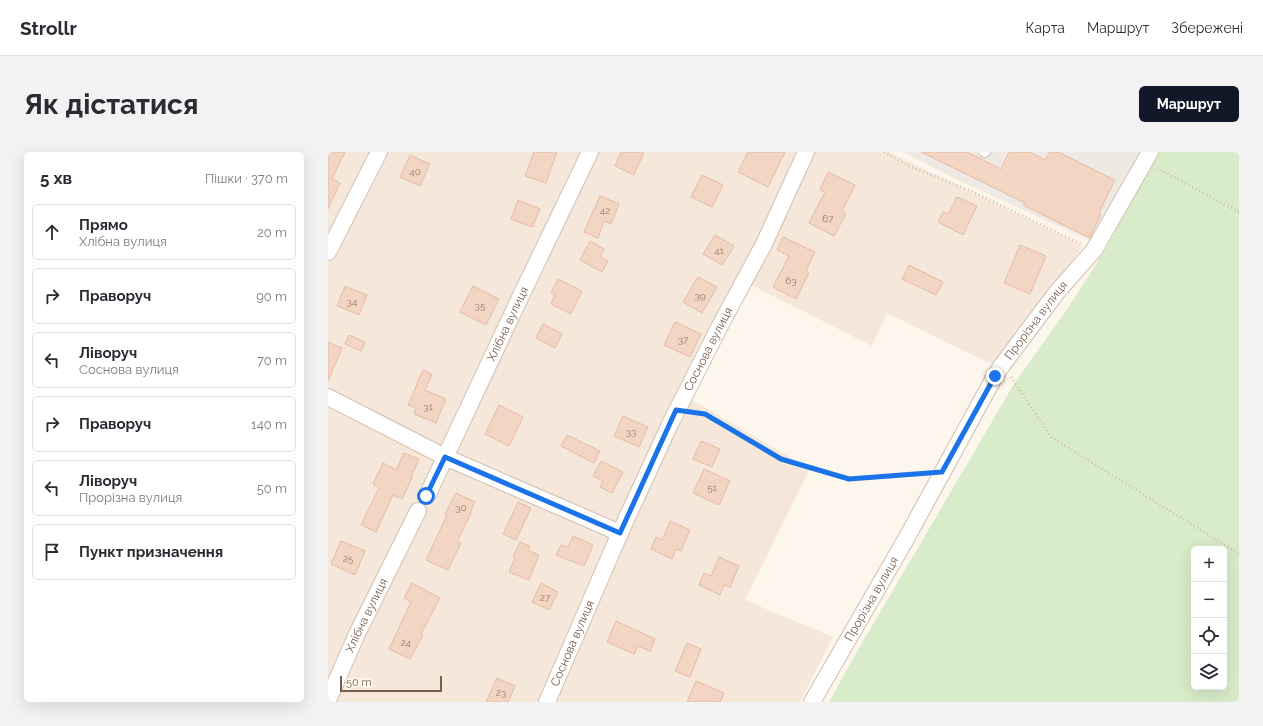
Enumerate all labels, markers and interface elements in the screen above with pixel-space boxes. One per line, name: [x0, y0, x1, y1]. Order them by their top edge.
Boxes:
text: Strollr: [20, 17, 77, 39]
text: Карта: [1026, 20, 1065, 36]
text: Маршрут: [1087, 20, 1149, 36]
text: Збережені: [1171, 20, 1243, 36]
button: Маршрут: [1139, 86, 1239, 122]
text: Як дістатися: [24, 88, 198, 121]
house number: 40: [409, 166, 421, 177]
text: 5 хв: [40, 168, 72, 188]
text: Пішки · 370 m: [205, 171, 288, 186]
house number: 42: [600, 205, 610, 216]
house number: 67: [822, 213, 834, 224]
text: Прямо: [79, 216, 128, 234]
icon: ahead: [41, 221, 63, 243]
text: 20 m: [257, 225, 287, 240]
text: Хлібна вулиця: [79, 234, 167, 249]
house number: 41: [714, 245, 725, 256]
house number: 63: [785, 275, 797, 286]
street label: Прорізна вулиця: [1002, 278, 1070, 363]
street label: Хлібна вулиця: [484, 284, 531, 364]
icon: right: [41, 285, 63, 307]
text: Праворуч: [79, 287, 151, 305]
text: 90 m: [256, 289, 287, 304]
house number: 39: [694, 290, 706, 301]
house number: 34: [347, 296, 358, 307]
house number: 35: [475, 300, 486, 311]
street label: Соснова вулиця: [681, 305, 736, 393]
house number: 37: [678, 334, 689, 345]
text: Ліворуч: [79, 344, 137, 362]
icon: left: [41, 349, 63, 371]
text: 70 m: [257, 353, 287, 368]
text: Соснова вулиця: [79, 362, 179, 377]
route end: [986, 367, 1004, 385]
house number: 31: [423, 401, 434, 412]
icon: right: [41, 413, 63, 435]
text: Праворуч: [79, 415, 151, 433]
text: 140 m: [251, 417, 287, 432]
house number: 33: [626, 426, 636, 437]
text: Ліворуч: [79, 472, 137, 490]
icon: left: [41, 477, 63, 499]
text: 50 m: [257, 481, 287, 496]
house number: 51: [707, 482, 718, 493]
route start: [417, 487, 435, 505]
text: Прорізна вулиця: [79, 490, 182, 505]
house number: 30: [455, 502, 467, 513]
icon: arrive: [41, 541, 63, 563]
text: Пункт призначення: [79, 543, 223, 561]
map controls: [1191, 546, 1227, 690]
button: +: [1191, 546, 1227, 582]
house number: 25: [343, 553, 354, 564]
street label: Прорізна вулиця: [842, 554, 901, 644]
street label: Хлібна вулиця: [343, 576, 391, 655]
button: −: [1191, 582, 1227, 618]
house number: 27: [540, 592, 551, 603]
street label: Соснова вулиця: [548, 598, 597, 688]
button: locate: [1191, 618, 1227, 654]
house number: 24: [401, 637, 412, 648]
button: layers: [1191, 654, 1227, 690]
scale bar: [340, 674, 442, 693]
text: 50 m: [346, 676, 372, 689]
house number: 23: [496, 687, 506, 698]

